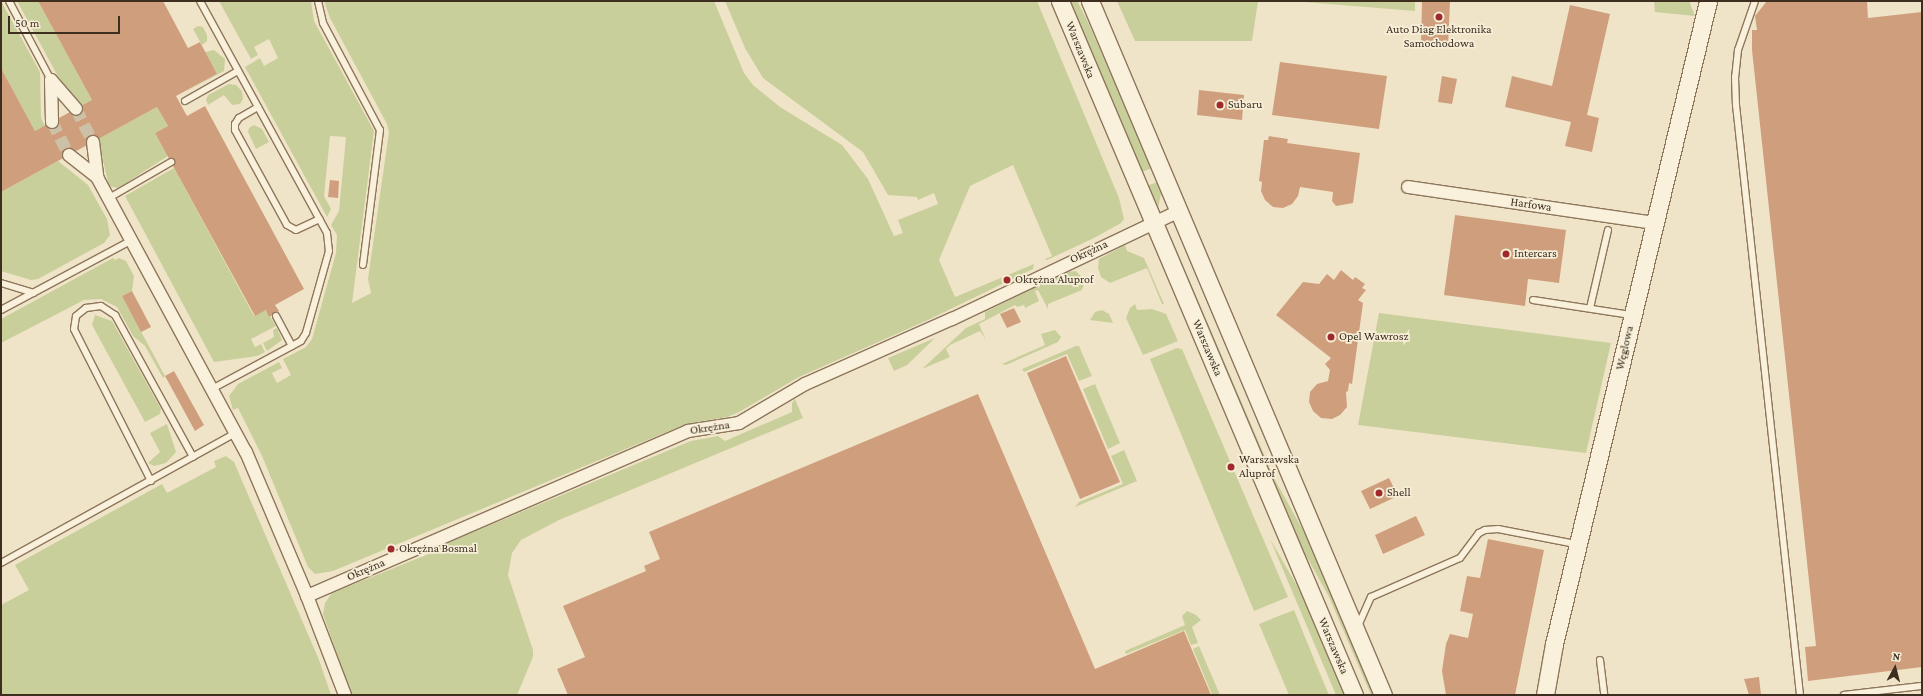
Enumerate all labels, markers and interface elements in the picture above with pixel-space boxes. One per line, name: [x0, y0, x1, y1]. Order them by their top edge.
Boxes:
scale bar: [10, 8, 122, 34]
marker: Auto Diag Elektronika Samochodowa: [1434, 12, 1444, 22]
text: 50 m: [15, 16, 39, 30]
street label: Warszawska: [1062, 19, 1098, 81]
place label: Auto Diag Elektronika Samochodowa: [1386, 23, 1492, 51]
place label: Subaru: [1228, 98, 1262, 112]
marker: Subaru: [1215, 100, 1225, 110]
street label: Harfowa: [1509, 195, 1553, 215]
street label: Okrężna: [1068, 237, 1110, 267]
place label: Intercars: [1514, 247, 1557, 261]
marker: Intercars: [1501, 249, 1511, 259]
place label: Okrężna Aluprof: [1015, 273, 1094, 287]
marker: Okrężna Aluprof: [1002, 275, 1012, 285]
street label: Warszawska: [1189, 317, 1225, 379]
street label: Węglowa: [1613, 324, 1637, 372]
place label: Opel Wawrosz: [1339, 330, 1409, 344]
marker: Opel Wawrosz: [1326, 332, 1336, 342]
street label: Okrężna: [689, 418, 731, 438]
place label: Warszawska Aluprof: [1239, 453, 1299, 481]
marker: Warszawska Aluprof: [1226, 462, 1236, 472]
place label: Shell: [1387, 486, 1411, 500]
marker: Shell: [1374, 488, 1384, 498]
place label: Okrężna Bosmal: [399, 542, 477, 556]
marker: Okrężna Bosmal: [386, 544, 396, 554]
street label: Okrężna: [345, 556, 387, 584]
street label: Warszawska: [1315, 615, 1351, 677]
north arrow: [1875, 648, 1915, 688]
text: N: [1892, 650, 1901, 663]

